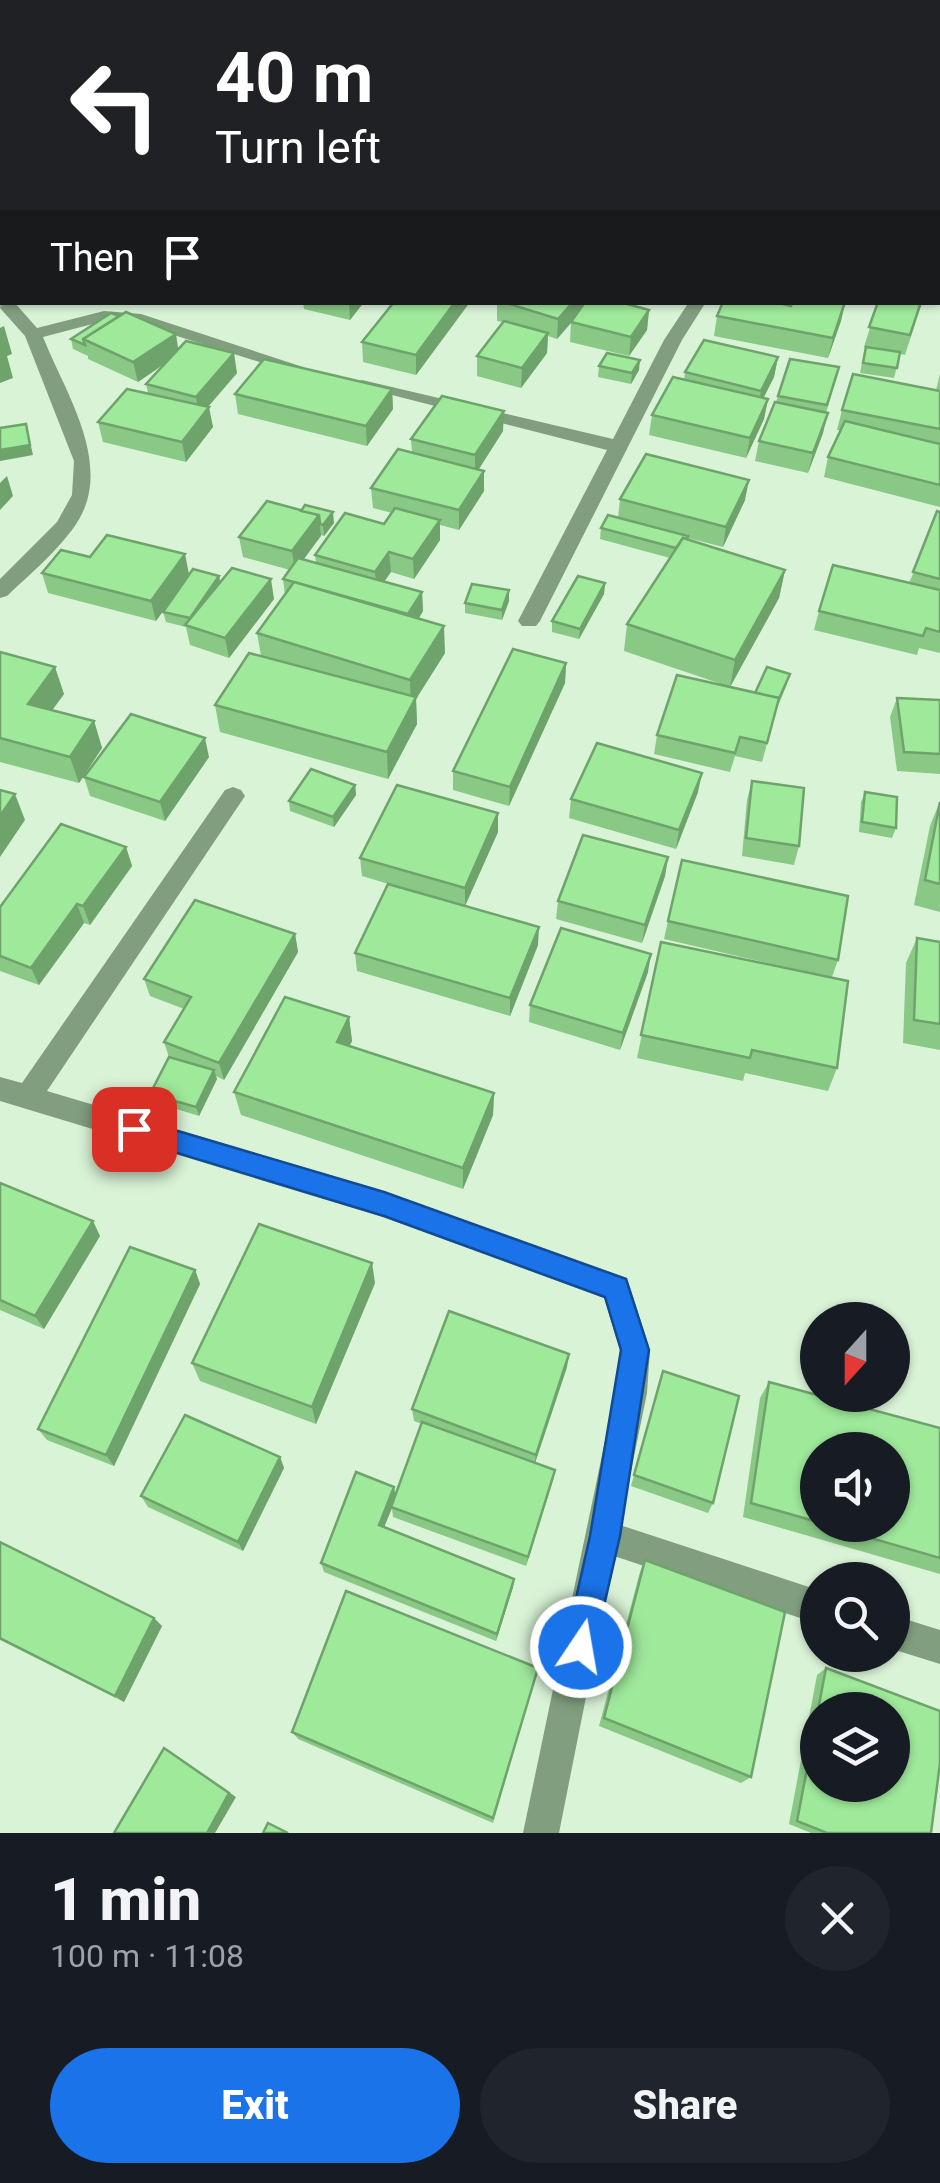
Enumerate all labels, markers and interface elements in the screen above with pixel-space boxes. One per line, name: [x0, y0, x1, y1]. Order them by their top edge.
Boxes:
text: 40 m: [215, 37, 373, 119]
icon: left: [50, 40, 180, 170]
text: Turn left: [215, 121, 381, 174]
icon: arrive: [155, 230, 210, 285]
text: Then: [50, 236, 135, 280]
pin: [92, 1087, 177, 1172]
icon: arrive: [107, 1102, 162, 1157]
north arrow: [800, 1302, 910, 1412]
map controls: [800, 1302, 910, 1802]
button: sound: [800, 1432, 910, 1542]
button: search: [800, 1562, 910, 1672]
position arrow: [529, 1595, 633, 1699]
button: layers: [800, 1692, 910, 1802]
text: 1 min: [50, 1864, 201, 1935]
button: close: [785, 1866, 890, 1971]
text: 100 m · 11:08: [50, 1937, 244, 1975]
button: Exit: [50, 2048, 460, 2163]
button: Share: [480, 2048, 890, 2163]

